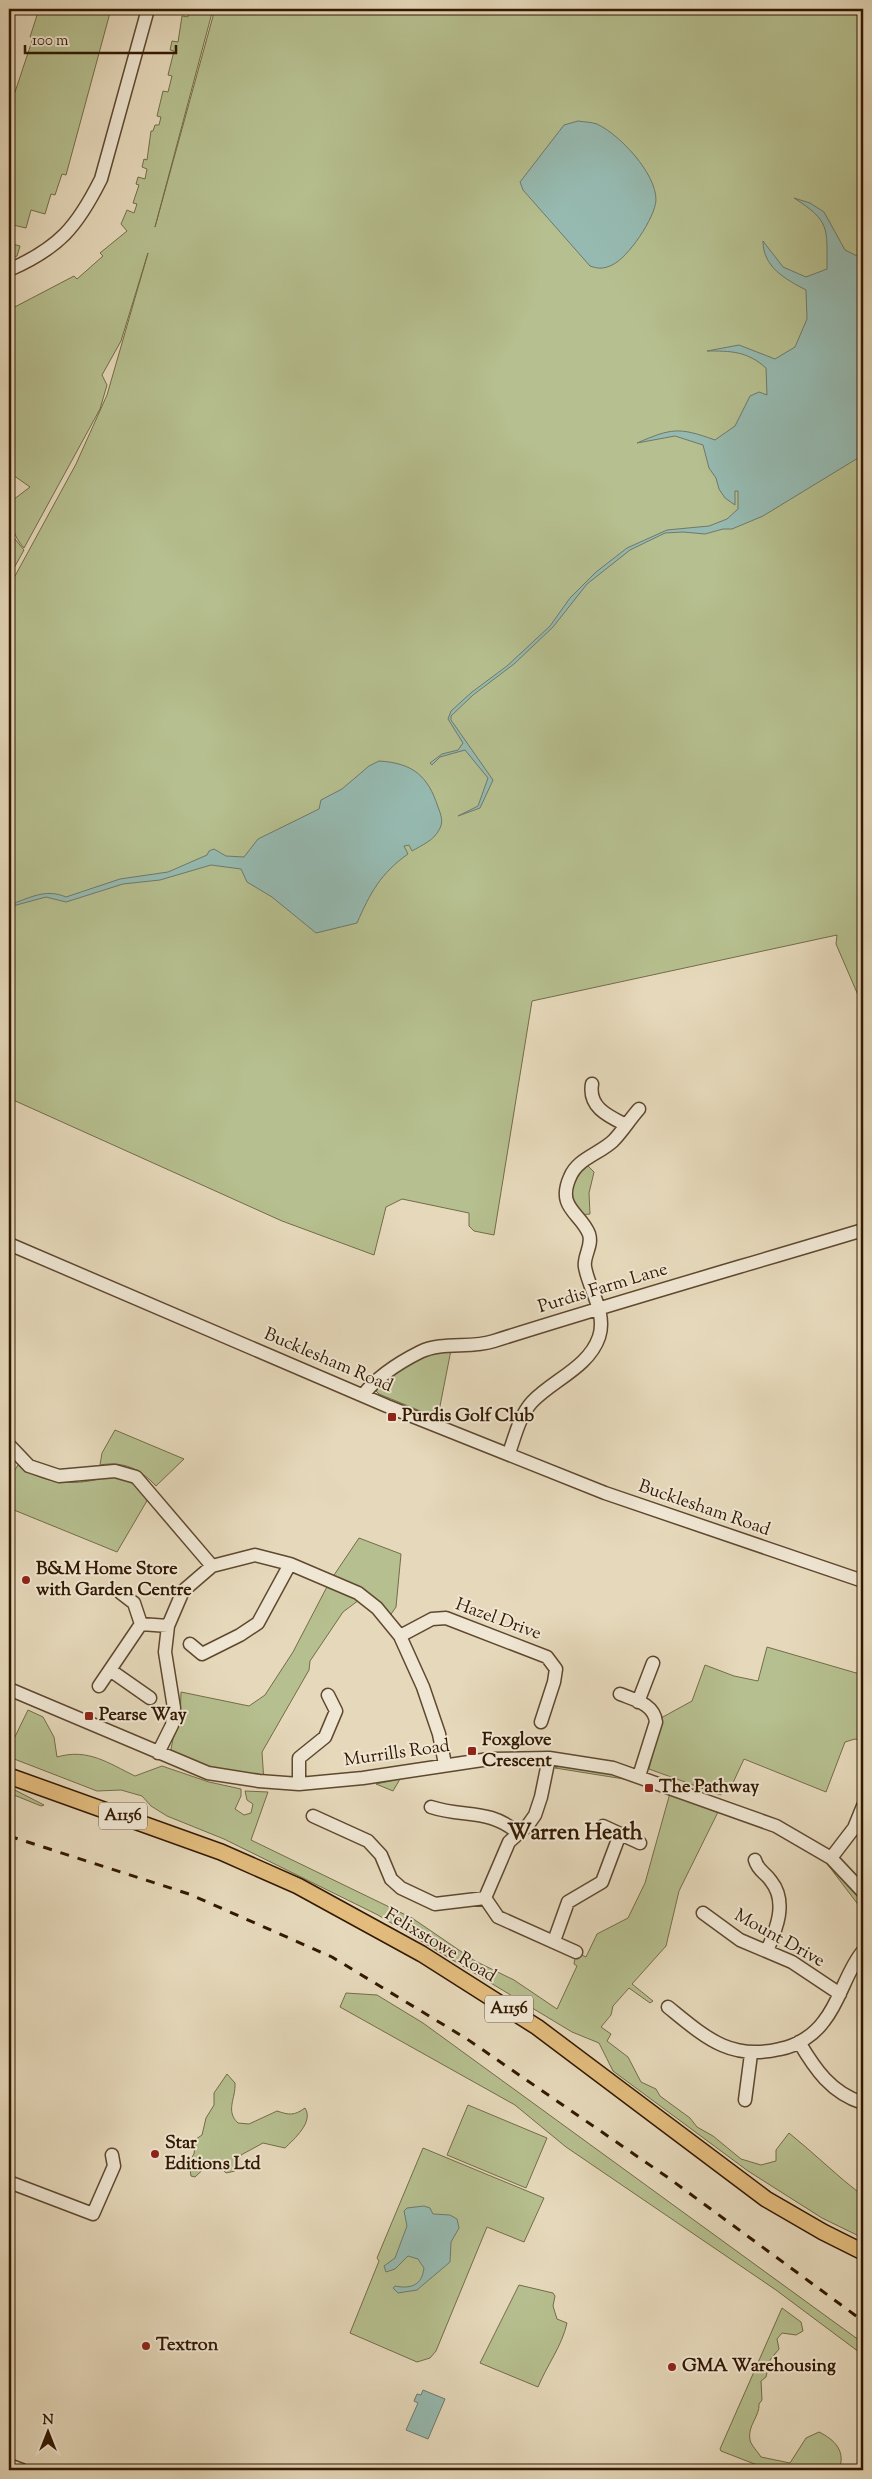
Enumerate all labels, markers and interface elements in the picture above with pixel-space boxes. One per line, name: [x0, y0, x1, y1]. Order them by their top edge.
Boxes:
scale bar: [25, 22, 176, 54]
text: 100 m: [32, 31, 69, 52]
street label: Purdis Farm Lane: [535, 1257, 671, 1321]
street label: Bucklesham Road: [259, 1322, 397, 1400]
place label: Purdis Golf Club: [402, 1404, 534, 1430]
marker: Purdis Golf Club: [386, 1411, 398, 1423]
street label: Bucklesham Road: [635, 1474, 773, 1544]
place label: B&M Home Store with Garden Centre: [36, 1557, 192, 1604]
marker: B&M Home Store with Garden Centre: [20, 1574, 32, 1586]
street label: Hazel Drive: [451, 1592, 545, 1648]
place label: Pearse Way: [99, 1703, 187, 1729]
marker: Pearse Way: [83, 1710, 95, 1722]
place label: Foxglove Crescent: [482, 1728, 552, 1775]
street label: Murrills Road: [342, 1734, 452, 1774]
marker: Foxglove Crescent: [466, 1745, 478, 1757]
place label: The Pathway: [659, 1775, 759, 1801]
marker: The Pathway: [643, 1782, 655, 1794]
road number: A1156: [99, 1802, 147, 1830]
district label: Warren Heath: [507, 1818, 643, 1850]
street label: Felixstowe Road: [379, 1902, 501, 1990]
street label: Mount Drive: [729, 1903, 829, 1975]
road number: A1156: [485, 1996, 533, 2022]
place label: Star Editions Ltd: [165, 2131, 262, 2178]
marker: Star Editions Ltd: [149, 2148, 161, 2160]
place label: Textron: [156, 2333, 219, 2359]
marker: Textron: [140, 2340, 152, 2352]
place label: GMA Warehousing: [682, 2354, 836, 2380]
marker: GMA Warehousing: [666, 2361, 678, 2373]
north arrow: [22, 2406, 72, 2456]
text: N: [42, 2411, 54, 2431]

